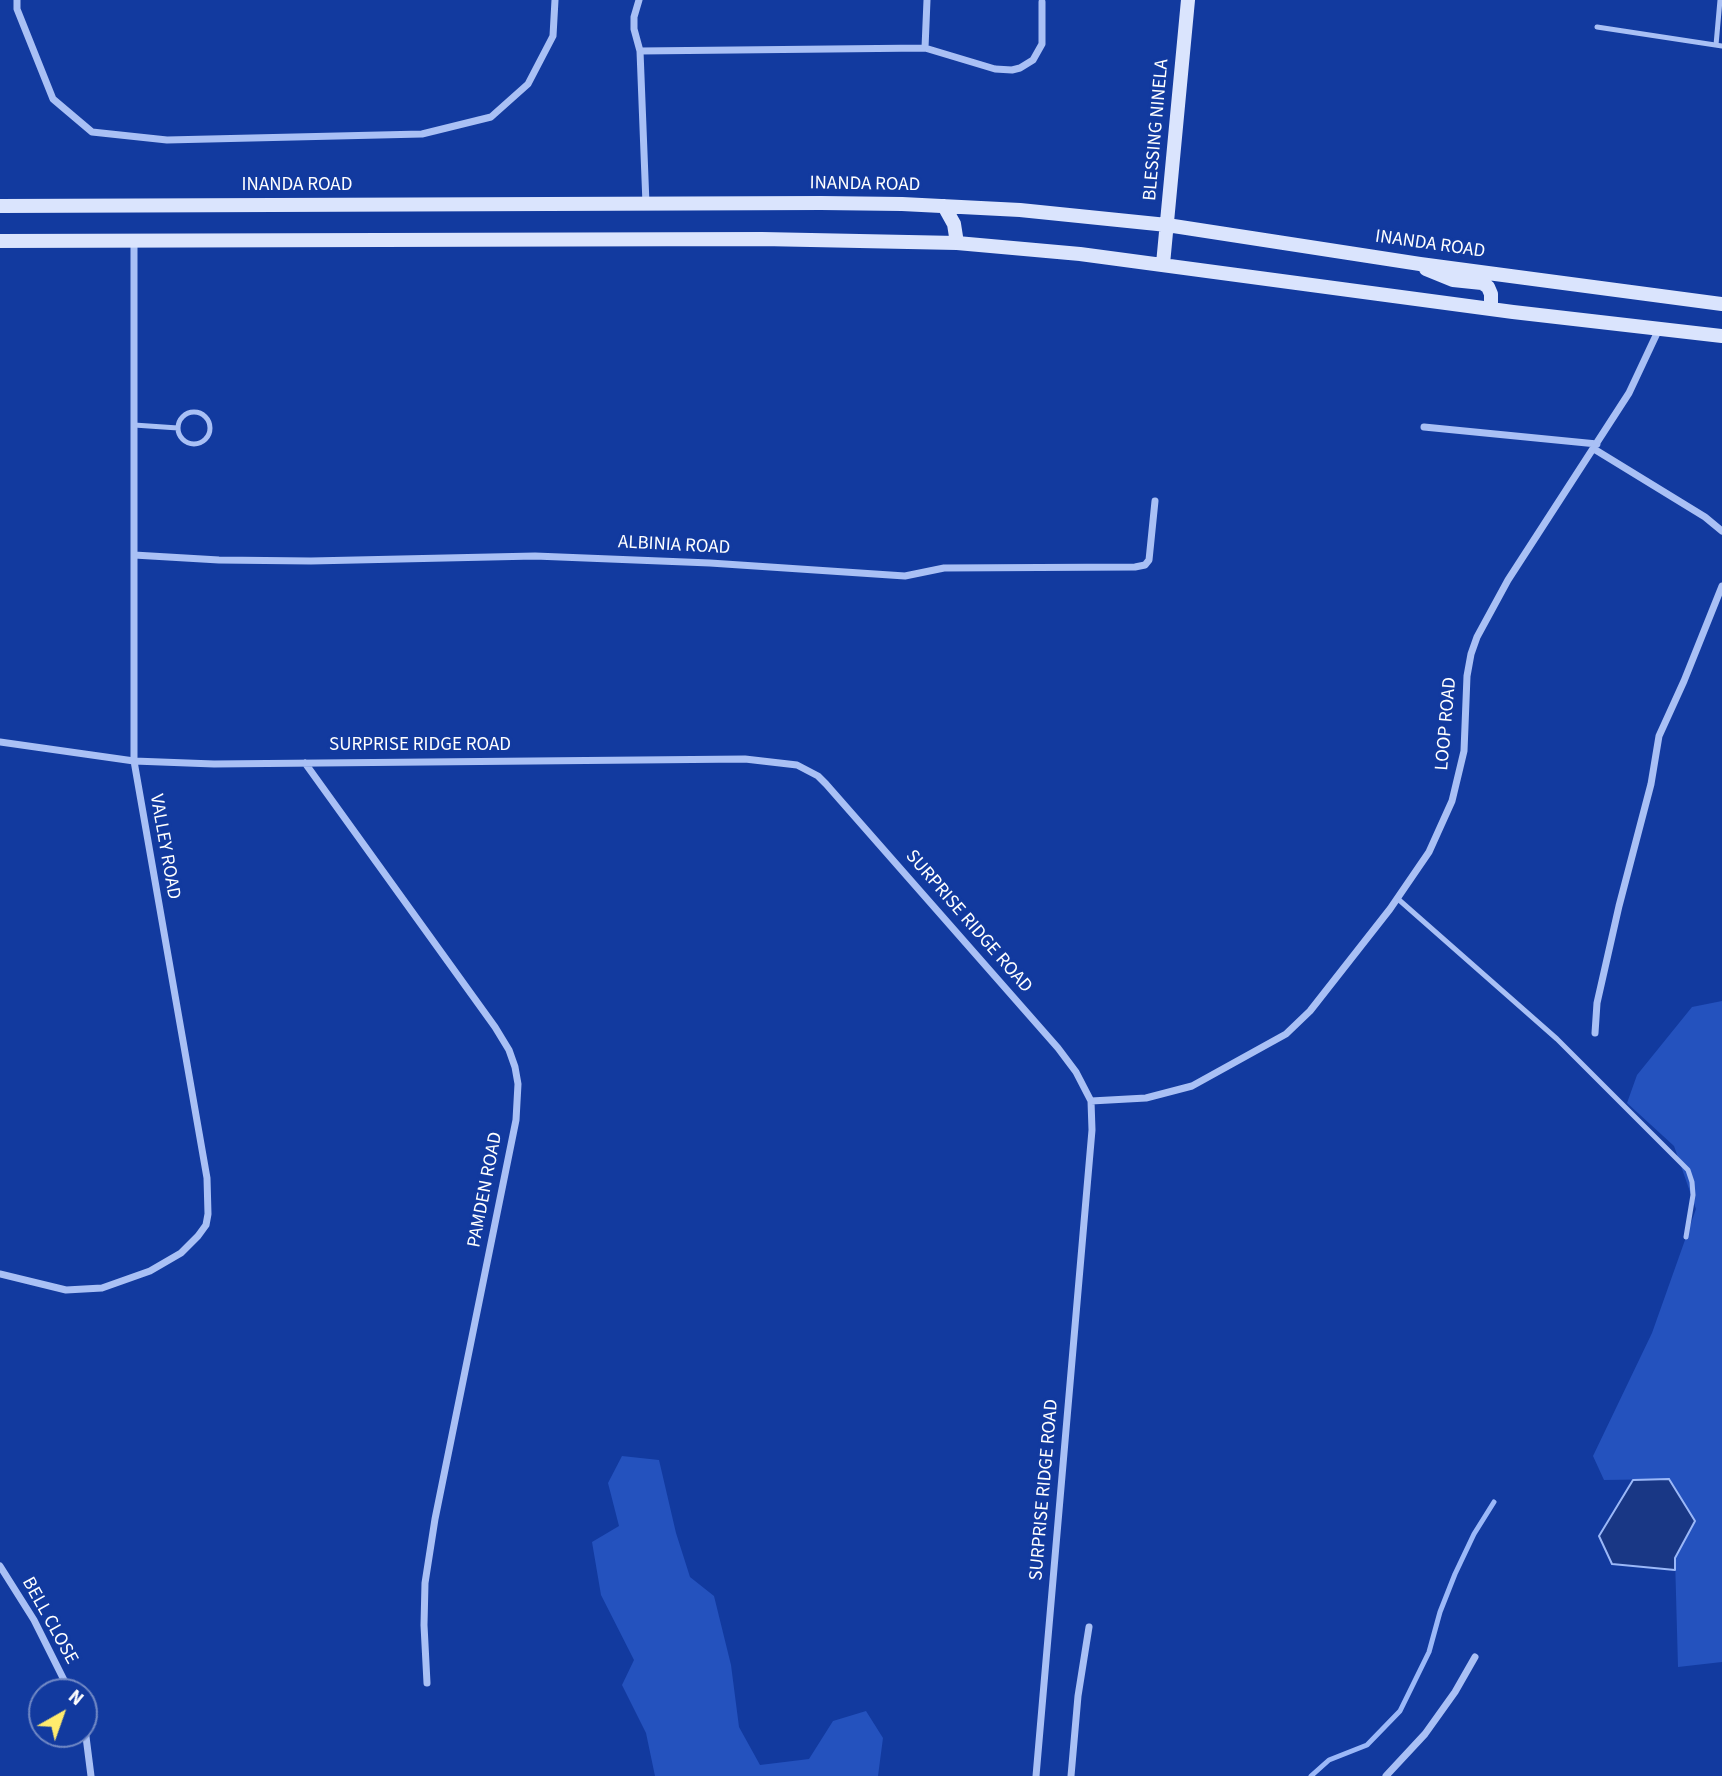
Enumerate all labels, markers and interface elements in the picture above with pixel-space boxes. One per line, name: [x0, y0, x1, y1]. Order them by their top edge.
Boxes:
street label: BLESSING NINELA: [1139, 58, 1175, 202]
street label: INANDA ROAD: [809, 173, 921, 197]
street label: INANDA ROAD: [242, 175, 352, 197]
street label: INANDA ROAD: [1374, 226, 1486, 264]
street label: ALBINIA ROAD: [617, 532, 731, 560]
street label: LOOP ROAD: [1432, 676, 1462, 772]
street label: SURPRISE RIDGE ROAD: [329, 735, 511, 757]
street label: VALLEY ROAD: [144, 793, 184, 901]
street label: SURPRISE RIDGE ROAD: [900, 846, 1036, 998]
street label: PAMDEN ROAD: [464, 1130, 508, 1250]
street label: SURPRISE RIDGE ROAD: [1026, 1398, 1064, 1582]
street label: BELL CLOSE: [16, 1574, 82, 1668]
north arrow: [28, 1678, 98, 1748]
text: N: [62, 1684, 89, 1712]

